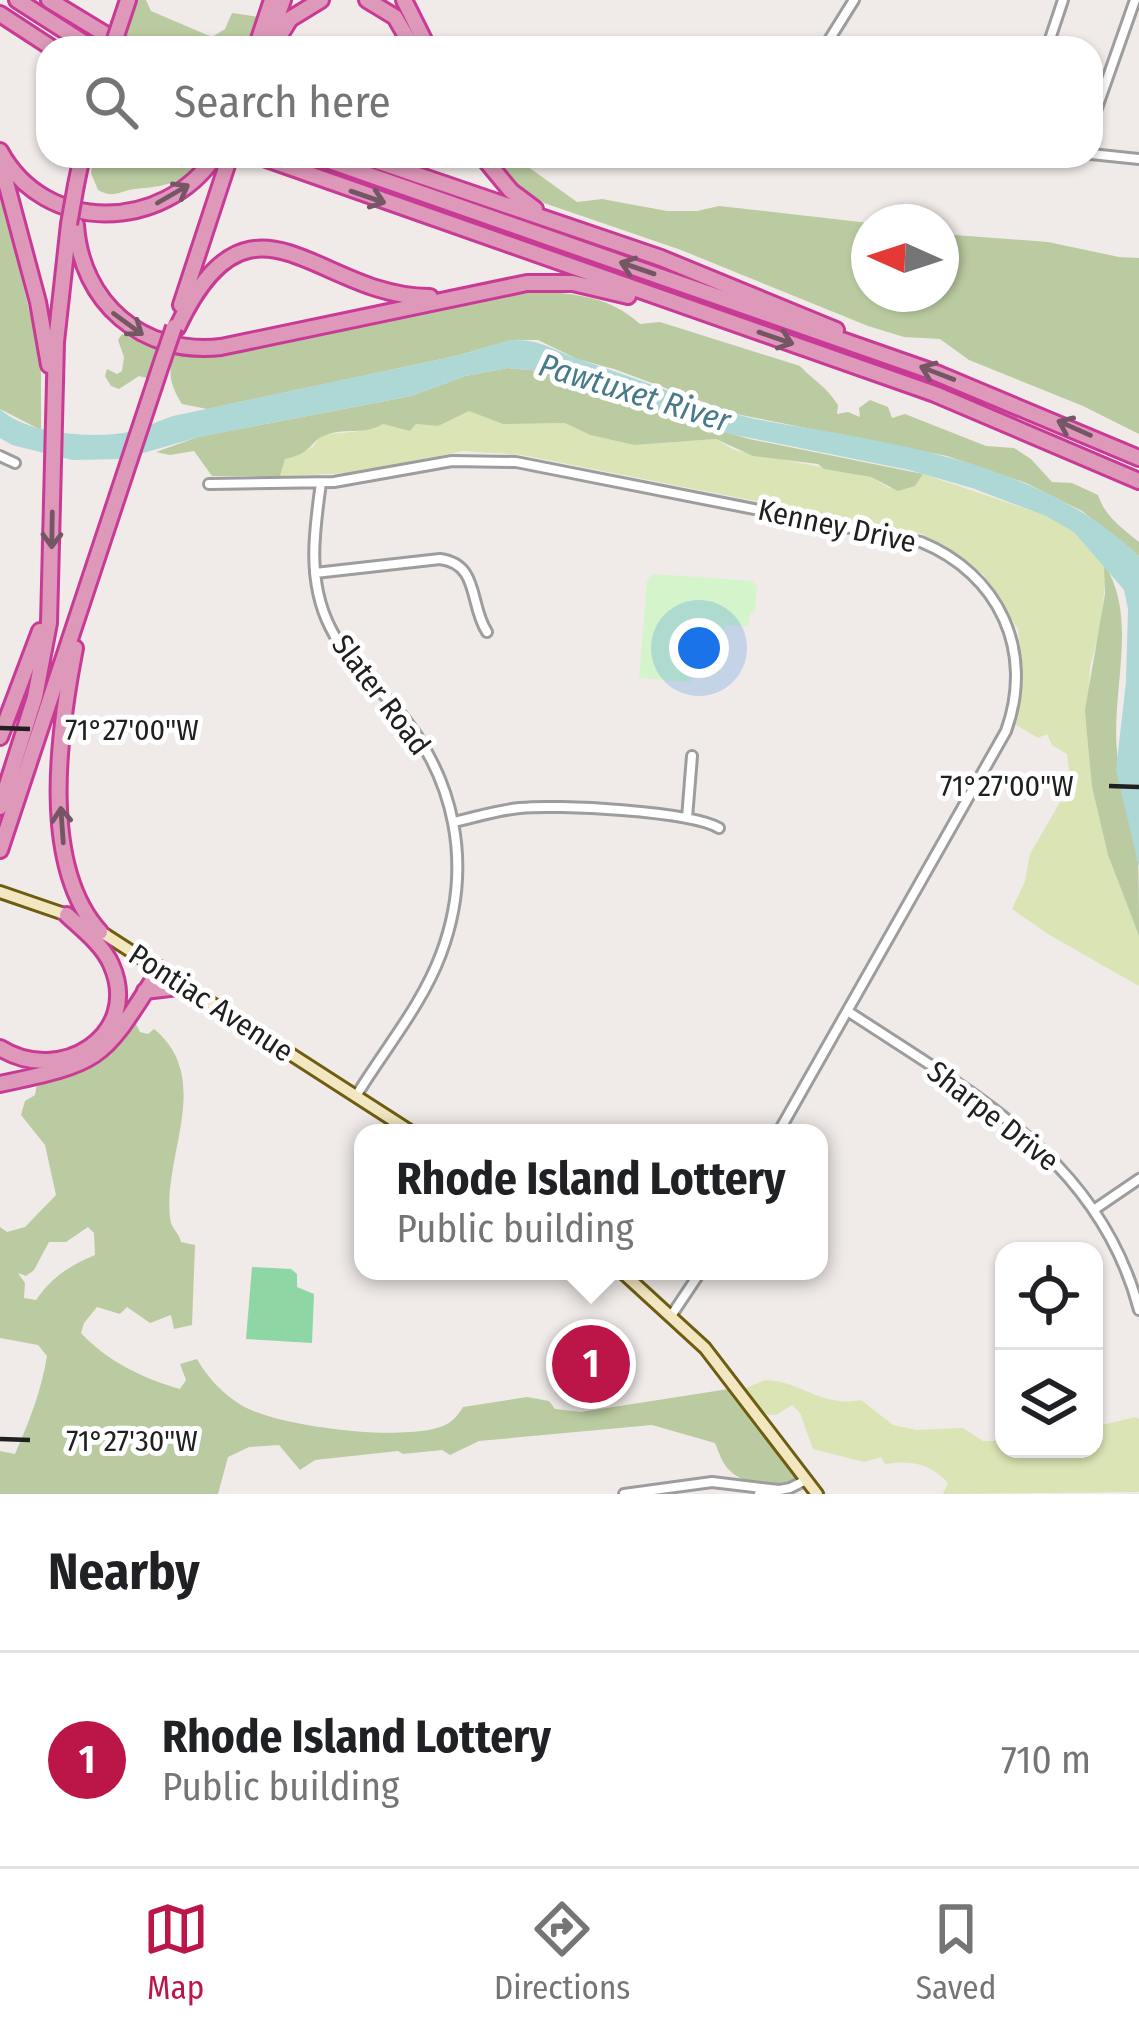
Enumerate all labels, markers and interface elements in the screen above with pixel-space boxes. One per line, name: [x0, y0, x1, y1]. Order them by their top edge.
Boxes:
search box: [36, 36, 1103, 168]
icon: search: [78, 69, 144, 135]
text: Search here: [174, 75, 391, 129]
one-way arrow: [155, 182, 190, 206]
one-way arrow: [349, 188, 386, 209]
north arrow: [851, 204, 959, 312]
one-way arrow: [619, 256, 656, 277]
one-way arrow: [111, 310, 144, 336]
one-way arrow: [757, 329, 794, 350]
water label: Pawtuxet River: [534, 345, 737, 442]
one-way arrow: [920, 361, 957, 383]
one-way arrow: [1056, 416, 1092, 438]
street label: Kenney Drive: [755, 492, 919, 560]
one-way arrow: [41, 510, 64, 549]
your location: [669, 618, 729, 678]
street label: Slater Road: [324, 628, 438, 762]
text: 71°27'00"W: [65, 712, 199, 748]
text: 71°27'00"W: [940, 768, 1074, 804]
one-way arrow: [50, 806, 73, 845]
street label: Pontiac Avenue: [122, 937, 300, 1069]
street label: Sharpe Drive: [920, 1053, 1066, 1179]
popup: [354, 1124, 828, 1280]
text: Rhode Island Lottery: [397, 1152, 785, 1206]
text: Public building: [397, 1206, 634, 1252]
map controls: [995, 1242, 1103, 1458]
button: locate: [995, 1242, 1103, 1350]
pin: 1: [552, 1319, 630, 1409]
button: layers: [995, 1350, 1103, 1458]
text: 71°27'30"W: [66, 1423, 198, 1459]
text: Nearby: [48, 1541, 200, 1603]
text: Rhode Island Lottery: [162, 1710, 551, 1764]
text: 1: [79, 1737, 95, 1783]
text: 710 m: [1001, 1737, 1091, 1783]
text: Public building: [162, 1764, 399, 1810]
tab: Map: [143, 1896, 209, 2008]
tab: Directions: [494, 1896, 630, 2008]
tab: Saved: [916, 1896, 996, 2008]

